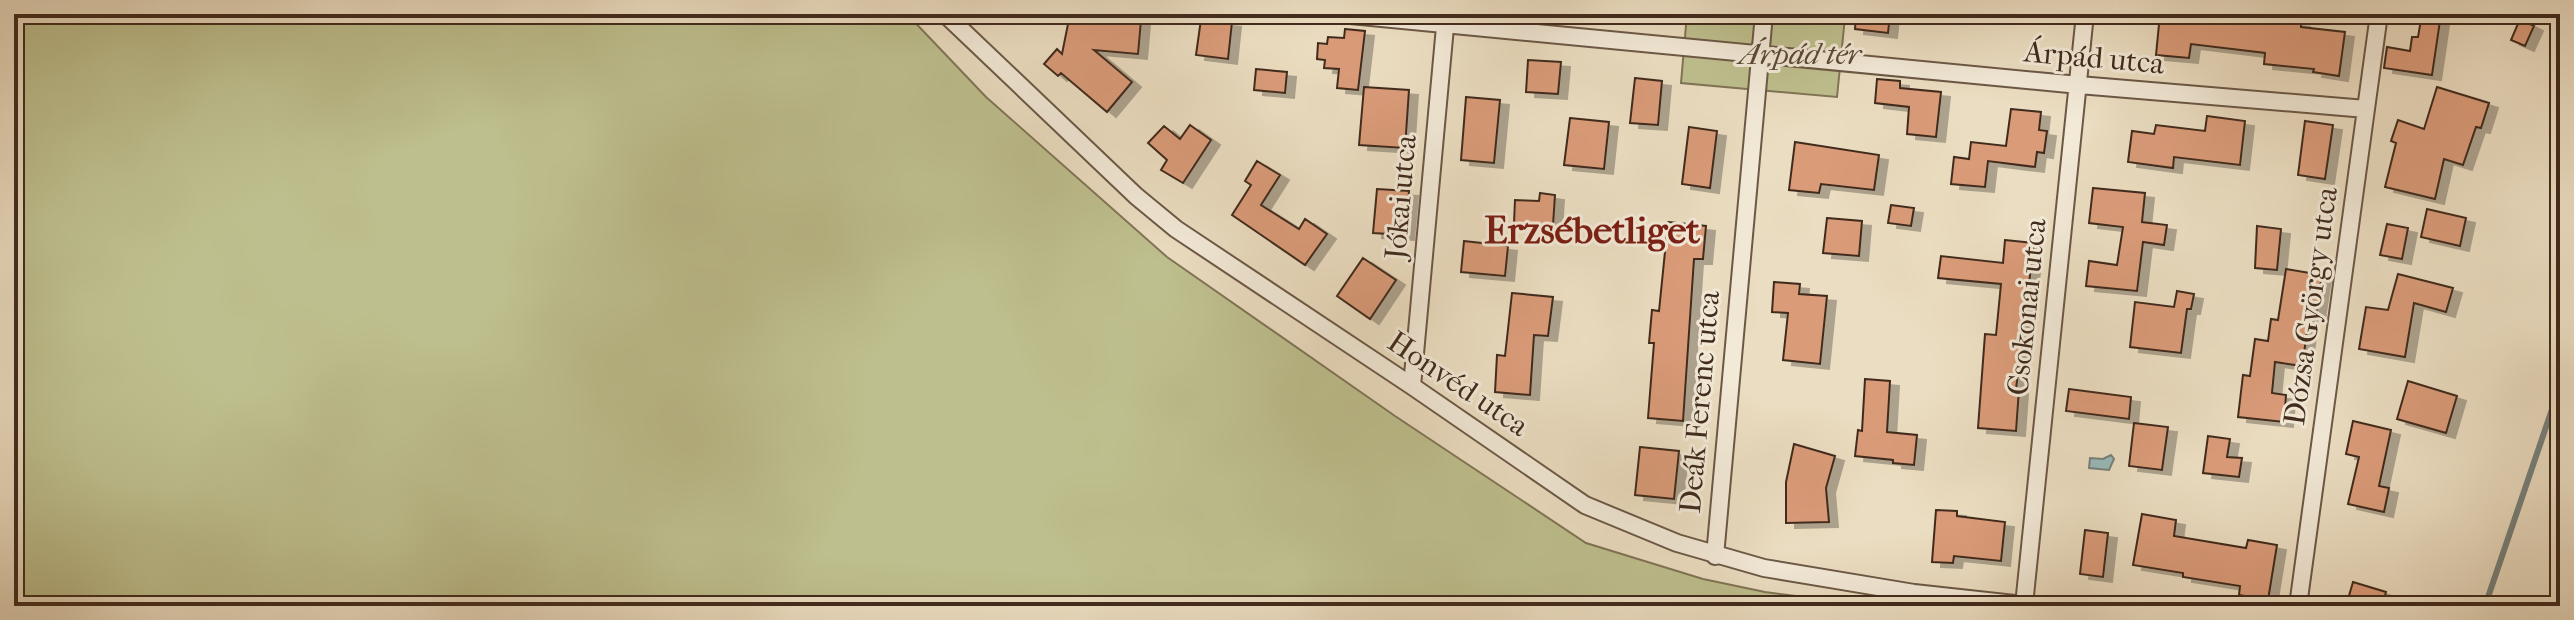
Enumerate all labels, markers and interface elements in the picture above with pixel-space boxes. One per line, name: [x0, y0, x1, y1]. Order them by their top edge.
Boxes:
street label: Árpád utca: [2021, 34, 2167, 82]
park label: Árpád tér: [1735, 37, 1864, 72]
street label: Jókai utca: [1378, 132, 1424, 263]
street label: Dózsa György utca: [2277, 184, 2345, 427]
district label: Erzsébetliget: [1484, 208, 1700, 253]
street label: Csokonai utca: [2000, 216, 2054, 397]
street label: Deák Ferenc utca: [1673, 288, 1727, 515]
street label: Honvéd utca: [1381, 324, 1536, 444]

